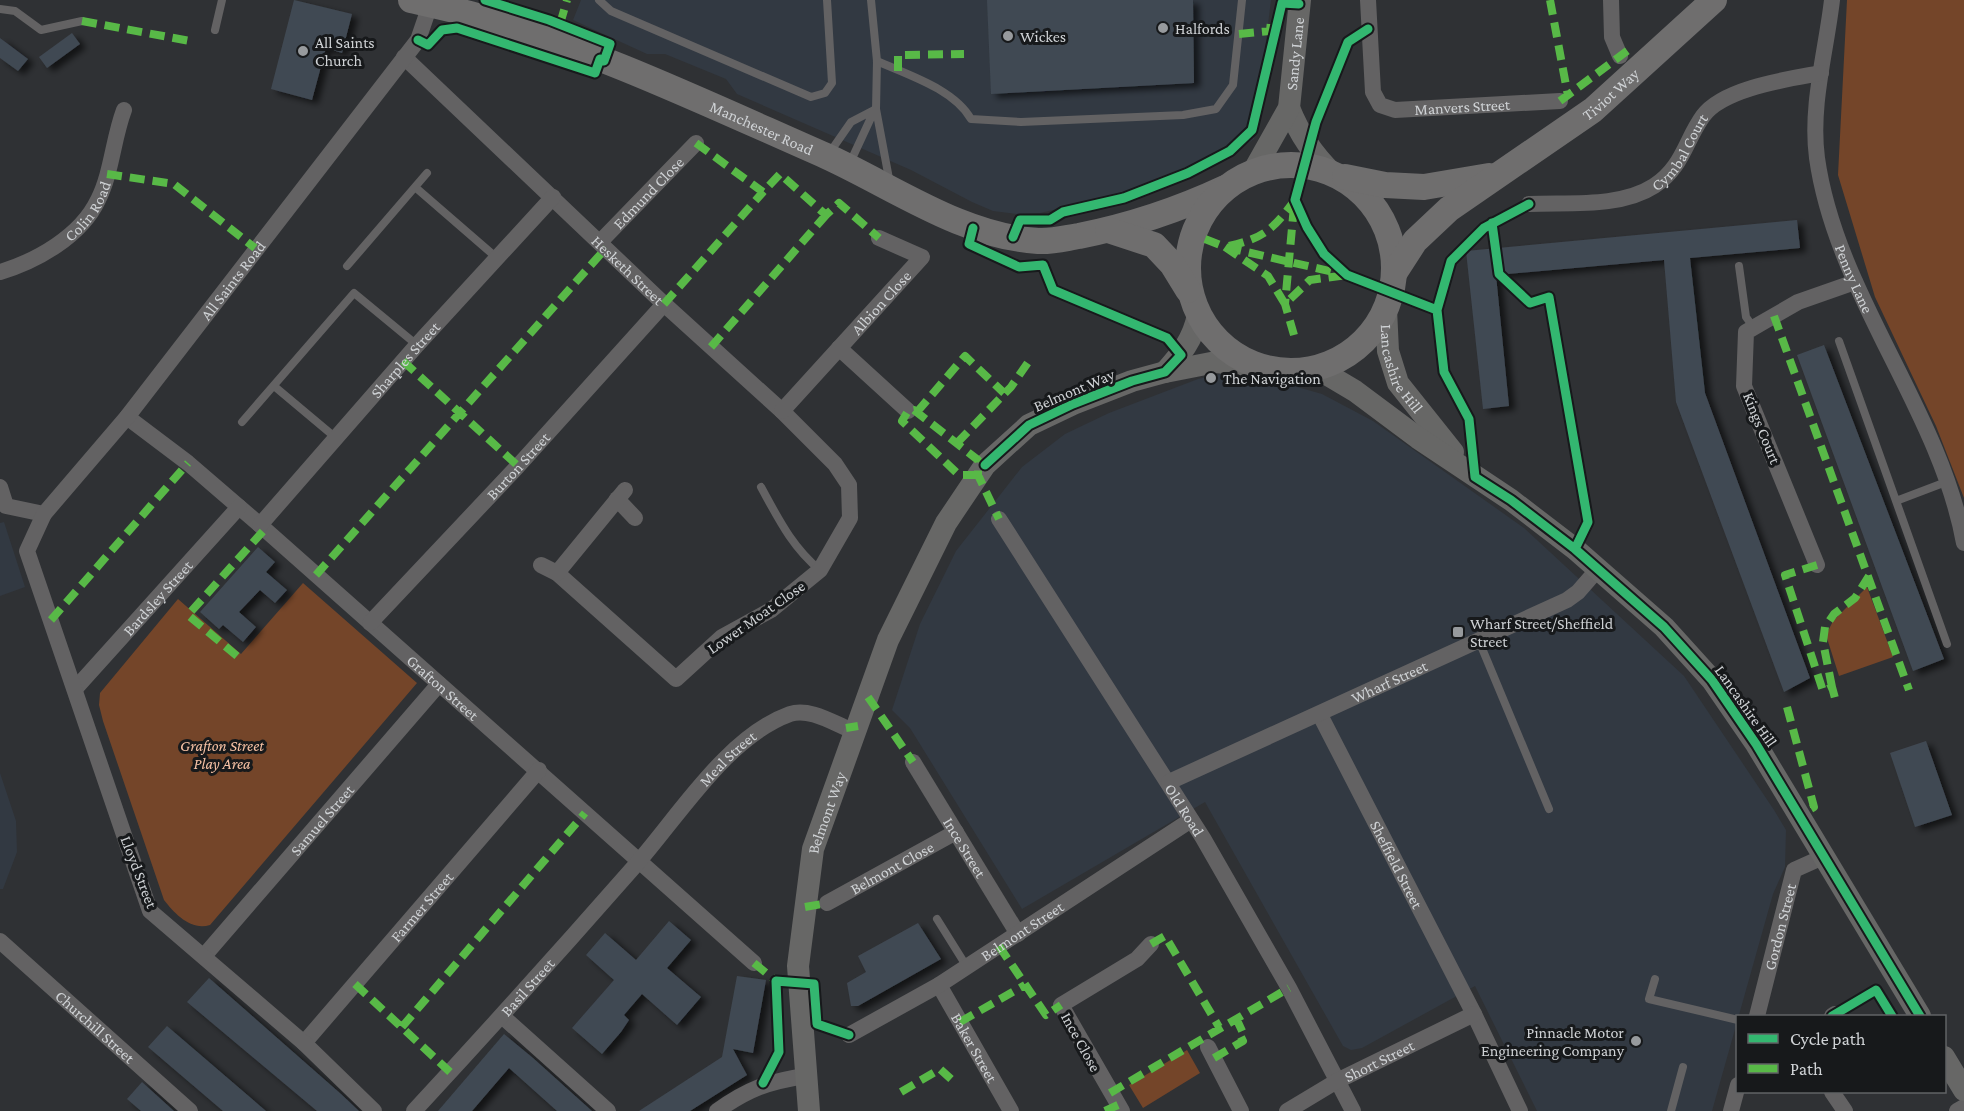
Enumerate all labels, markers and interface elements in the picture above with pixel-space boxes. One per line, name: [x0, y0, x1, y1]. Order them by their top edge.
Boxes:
street label: Sandy Lane: [1282, 16, 1307, 91]
place label: Halfords: [1175, 20, 1230, 37]
marker: Halfords: [1156, 21, 1170, 35]
place label: Wickes: [1020, 28, 1066, 45]
marker: Wickes: [1001, 29, 1015, 43]
place label: All Saints Church: [315, 34, 375, 69]
marker: All Saints Church: [296, 44, 310, 58]
street label: Tiviot Way: [1579, 64, 1643, 123]
street label: Manvers Street: [1414, 95, 1511, 117]
street label: Manchester Road: [708, 97, 817, 158]
street label: Cymbal Court: [1648, 110, 1711, 194]
street label: Edmund Close: [609, 153, 687, 232]
street label: Colin Road: [61, 178, 114, 244]
street label: Hesketh Street: [589, 232, 668, 308]
street label: All Saints Road: [197, 237, 269, 323]
street label: Penny Lane: [1832, 242, 1877, 316]
street label: Albion Close: [848, 267, 914, 338]
street label: Sharples Street: [367, 317, 443, 401]
street label: Lancashire Hill: [1378, 324, 1427, 416]
street label: Belmont Way: [1031, 365, 1118, 416]
place label: The Navigation: [1223, 370, 1321, 388]
marker: The Navigation: [1204, 371, 1218, 385]
street label: Kings Court: [1739, 390, 1784, 467]
street label: Burton Street: [483, 428, 553, 503]
street label: Bardsley Street: [119, 556, 196, 639]
street label: Lower Moat Close: [704, 577, 808, 657]
place label: Wharf Street/Sheffield Street: [1470, 615, 1614, 650]
marker: Wharf Street/Sheffield Street: [1451, 625, 1465, 639]
street label: Grafton Street: [404, 651, 483, 724]
street label: Wharf Street: [1348, 656, 1430, 706]
street label: Lancashire Hill: [1712, 662, 1780, 750]
street label: Meal Street: [695, 727, 760, 789]
park label: Grafton Street Play Area: [180, 737, 264, 773]
street label: Belmont Way: [804, 769, 850, 855]
street label: Samuel Street: [286, 780, 357, 859]
street label: Old Road: [1162, 780, 1208, 839]
street label: Ince Street: [940, 814, 990, 881]
street label: Sheffield Street: [1367, 818, 1427, 912]
street label: Lloyd Street: [116, 833, 161, 912]
street label: Belmont Close: [847, 838, 936, 897]
street label: Farmer Street: [387, 868, 457, 945]
street label: Gordon Street: [1760, 881, 1799, 972]
street label: Belmont Street: [977, 897, 1067, 964]
street label: Basil Street: [497, 954, 558, 1019]
street label: Churchill Street: [52, 987, 139, 1067]
street label: Ince Close: [1058, 1009, 1104, 1075]
street label: Baker Street: [948, 1010, 1002, 1086]
legend: [1736, 1015, 1946, 1093]
place label: Pinnacle Motor Engineering Company: [1481, 1024, 1625, 1060]
text: Cycle path: [1790, 1029, 1866, 1049]
marker: Pinnacle Motor Engineering Company: [1629, 1034, 1643, 1048]
street label: Short Street: [1341, 1036, 1417, 1085]
text: Path: [1790, 1059, 1823, 1079]

